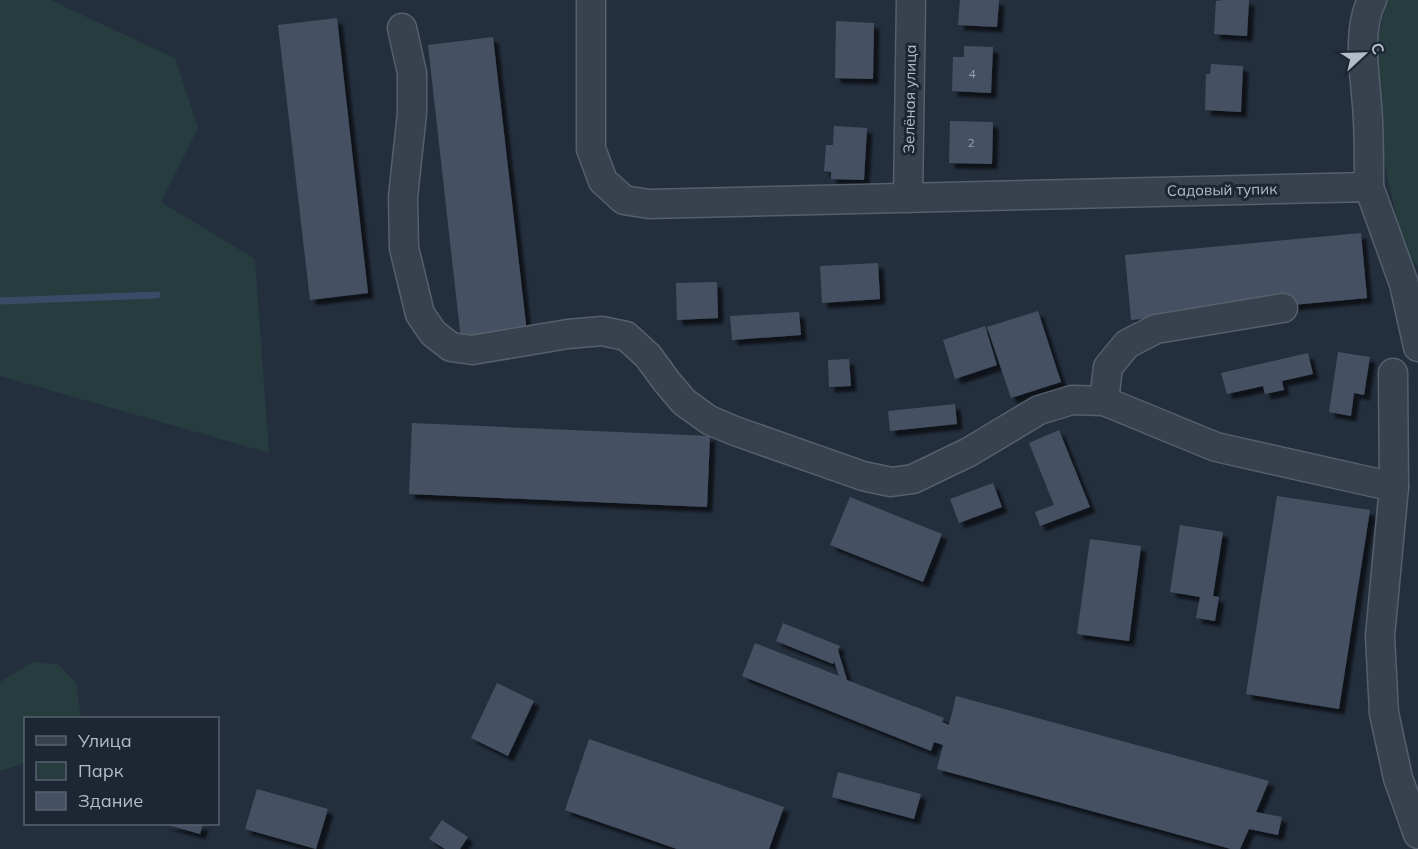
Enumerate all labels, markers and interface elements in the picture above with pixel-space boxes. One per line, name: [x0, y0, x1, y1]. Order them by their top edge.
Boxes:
north arrow: [1334, 24, 1394, 84]
text: С: [1367, 40, 1389, 57]
street label: Зелёная улица: [899, 44, 920, 154]
house number: 4: [968, 66, 976, 81]
house number: 2: [967, 135, 975, 150]
street label: Садовый тупик: [1167, 179, 1278, 200]
legend: [24, 717, 219, 825]
text: Улица: [77, 729, 132, 752]
text: Парк: [78, 759, 124, 782]
text: Здание: [78, 789, 143, 812]

